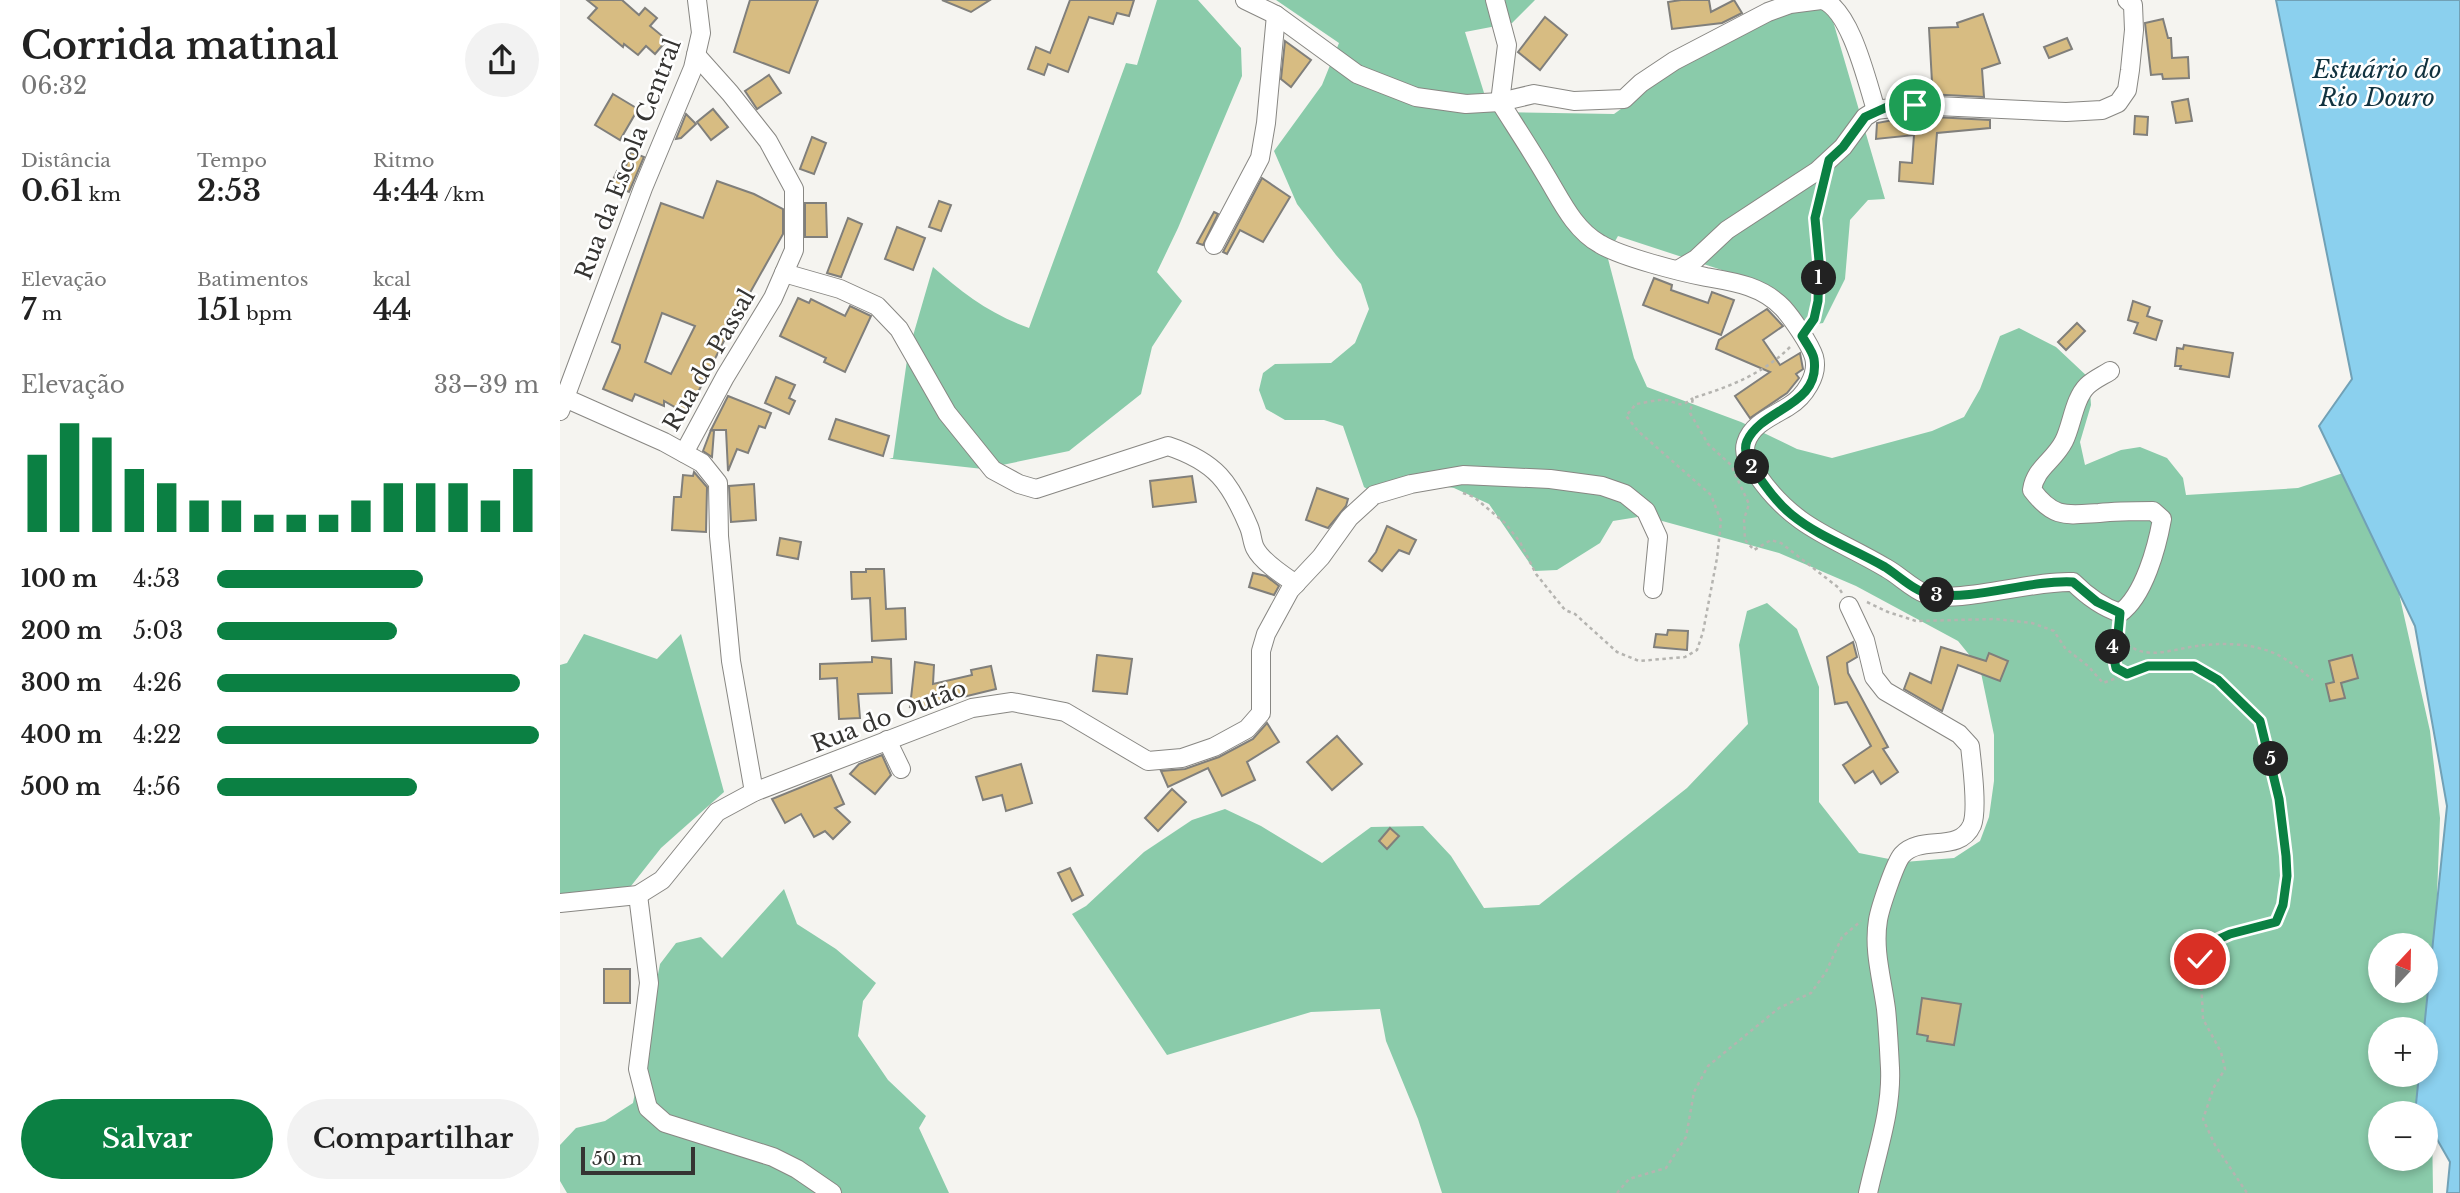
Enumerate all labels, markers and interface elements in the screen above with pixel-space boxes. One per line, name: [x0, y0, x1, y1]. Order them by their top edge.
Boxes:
text: Corrida matinal: [21, 22, 339, 69]
button: share: [465, 23, 539, 97]
street label: Rua da Escola Central: [569, 35, 687, 283]
water label: Estuário do Rio Douro: [2312, 55, 2441, 112]
text: 06:32: [21, 72, 87, 100]
pin: [1885, 75, 1945, 135]
icon: arrive: [1896, 86, 1934, 124]
text: Distância: [21, 149, 111, 172]
text: Tempo: [197, 149, 267, 172]
text: Ritmo: [373, 149, 434, 172]
text: 0.61: [21, 172, 83, 209]
text: 2:53: [197, 172, 261, 209]
text: 4:44: [373, 172, 439, 209]
text: km: [83, 183, 121, 206]
text: /km: [439, 183, 485, 206]
pin: 1: [1802, 260, 1836, 296]
text: 1: [1814, 266, 1823, 289]
text: Elevação: [21, 268, 107, 291]
text: Batimentos: [197, 268, 308, 291]
text: kcal: [373, 268, 411, 291]
street label: Rua do Passal: [657, 284, 761, 436]
text: 7: [21, 291, 36, 328]
text: 151: [197, 291, 241, 328]
text: 44: [373, 291, 411, 328]
text: m: [36, 302, 62, 325]
text: bpm: [241, 302, 292, 325]
text: Elevação: [21, 371, 125, 399]
text: 33–39 m: [434, 371, 539, 399]
pin: 2: [1734, 449, 1770, 484]
text: 2: [1745, 455, 1758, 478]
text: 100 m: [21, 565, 97, 593]
text: 4:53: [133, 565, 180, 593]
pin: 3: [1920, 578, 1954, 612]
text: 3: [1930, 583, 1943, 606]
text: 200 m: [21, 617, 102, 645]
text: 5:03: [133, 617, 183, 645]
pin: 4: [2096, 630, 2130, 664]
text: 4: [2106, 635, 2119, 658]
text: 300 m: [21, 669, 102, 697]
text: 4:26: [133, 669, 182, 697]
street label: Rua do Outão: [808, 674, 970, 758]
text: 400 m: [21, 721, 103, 749]
text: 4:22: [133, 721, 181, 749]
pin: 5: [2254, 742, 2288, 776]
text: 5: [2265, 747, 2276, 770]
text: 500 m: [21, 773, 101, 801]
text: 4:56: [133, 773, 181, 801]
pin: [2170, 929, 2230, 989]
north arrow: [2368, 933, 2438, 1003]
map controls: [2368, 933, 2438, 1171]
icon: check: [2181, 940, 2219, 978]
button: +: [2368, 1017, 2438, 1087]
button: Salvar: [21, 1099, 273, 1179]
button: Compartilhar: [287, 1099, 539, 1179]
button: −: [2368, 1101, 2438, 1171]
scale bar: [581, 1144, 695, 1176]
text: 50 m: [592, 1147, 642, 1170]

